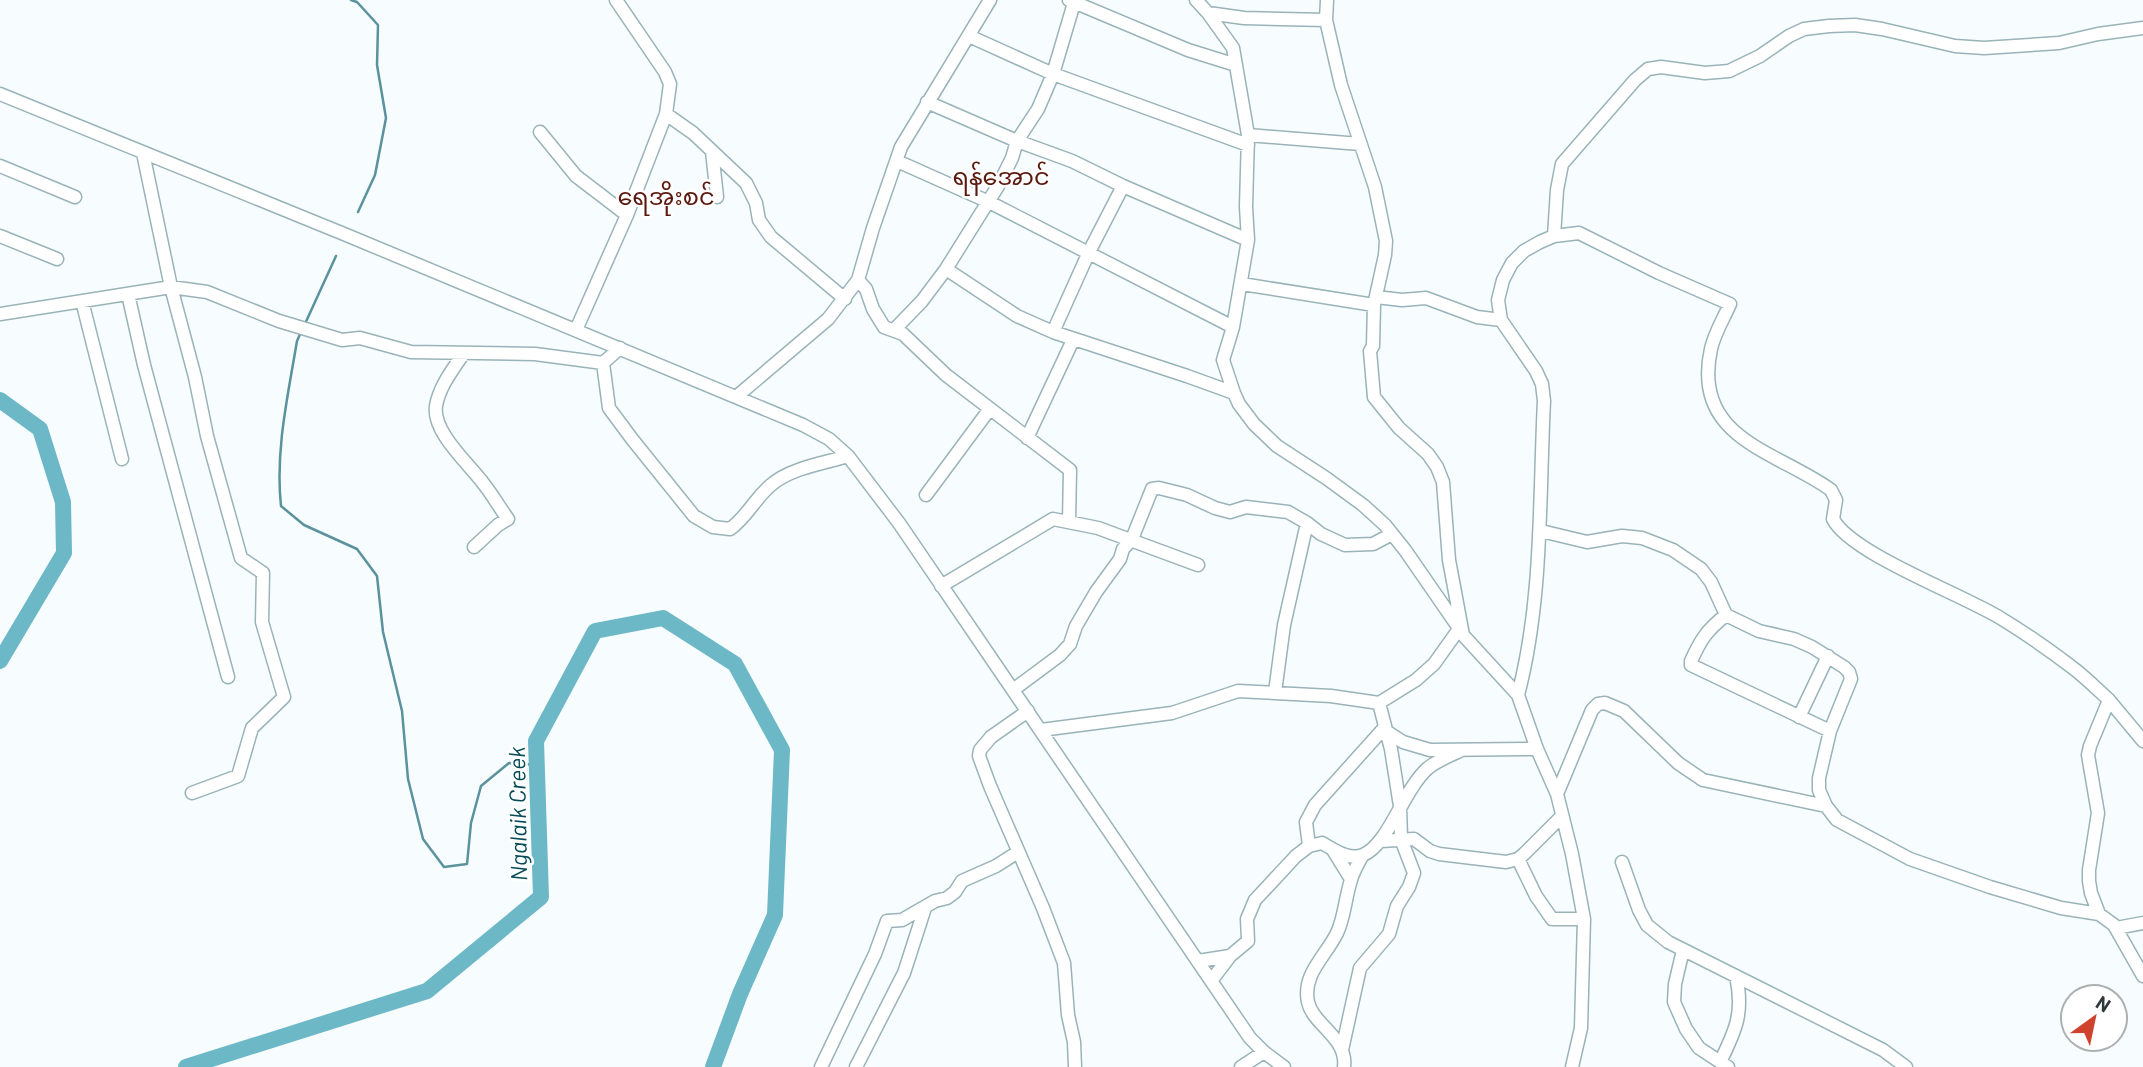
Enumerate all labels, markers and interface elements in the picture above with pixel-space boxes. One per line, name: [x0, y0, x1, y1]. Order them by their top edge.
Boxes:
district label: ရန်အောင်: [952, 161, 1050, 196]
district label: ရေအိုးစင်: [617, 181, 715, 216]
water label: Ngalaik Creek: [502, 747, 532, 881]
north arrow: [2059, 983, 2129, 1053]
text: N: [2092, 990, 2115, 1016]

